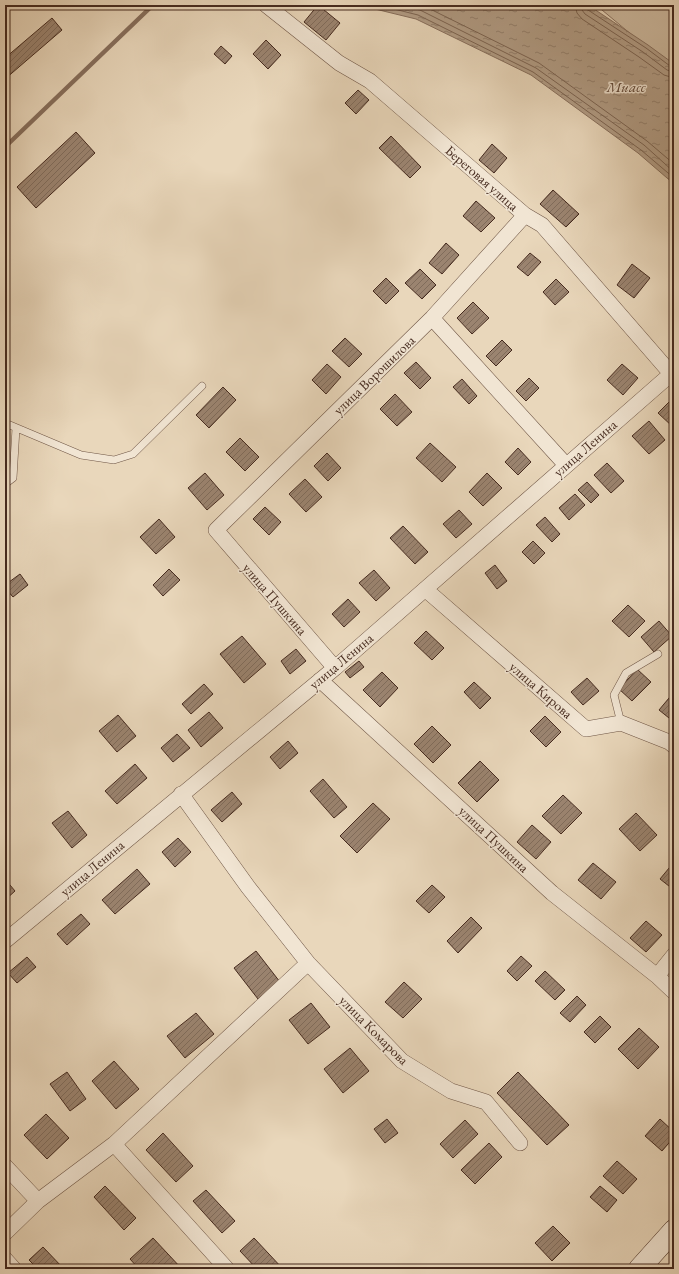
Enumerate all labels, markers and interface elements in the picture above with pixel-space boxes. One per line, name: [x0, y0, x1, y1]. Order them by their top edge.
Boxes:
water label: Миасс: [605, 77, 646, 96]
street label: Береговая улица: [442, 141, 523, 215]
street label: улица Ворошилова: [329, 331, 419, 419]
street label: улица Ленина: [549, 415, 621, 481]
street label: улица Пушкина: [239, 559, 312, 639]
street label: улица Ленина: [305, 629, 377, 693]
street label: улица Кирова: [506, 658, 577, 723]
street label: улица Пушкина: [455, 802, 533, 877]
street label: улица Ленина: [56, 836, 128, 900]
street label: улица Комарова: [335, 991, 413, 1069]

